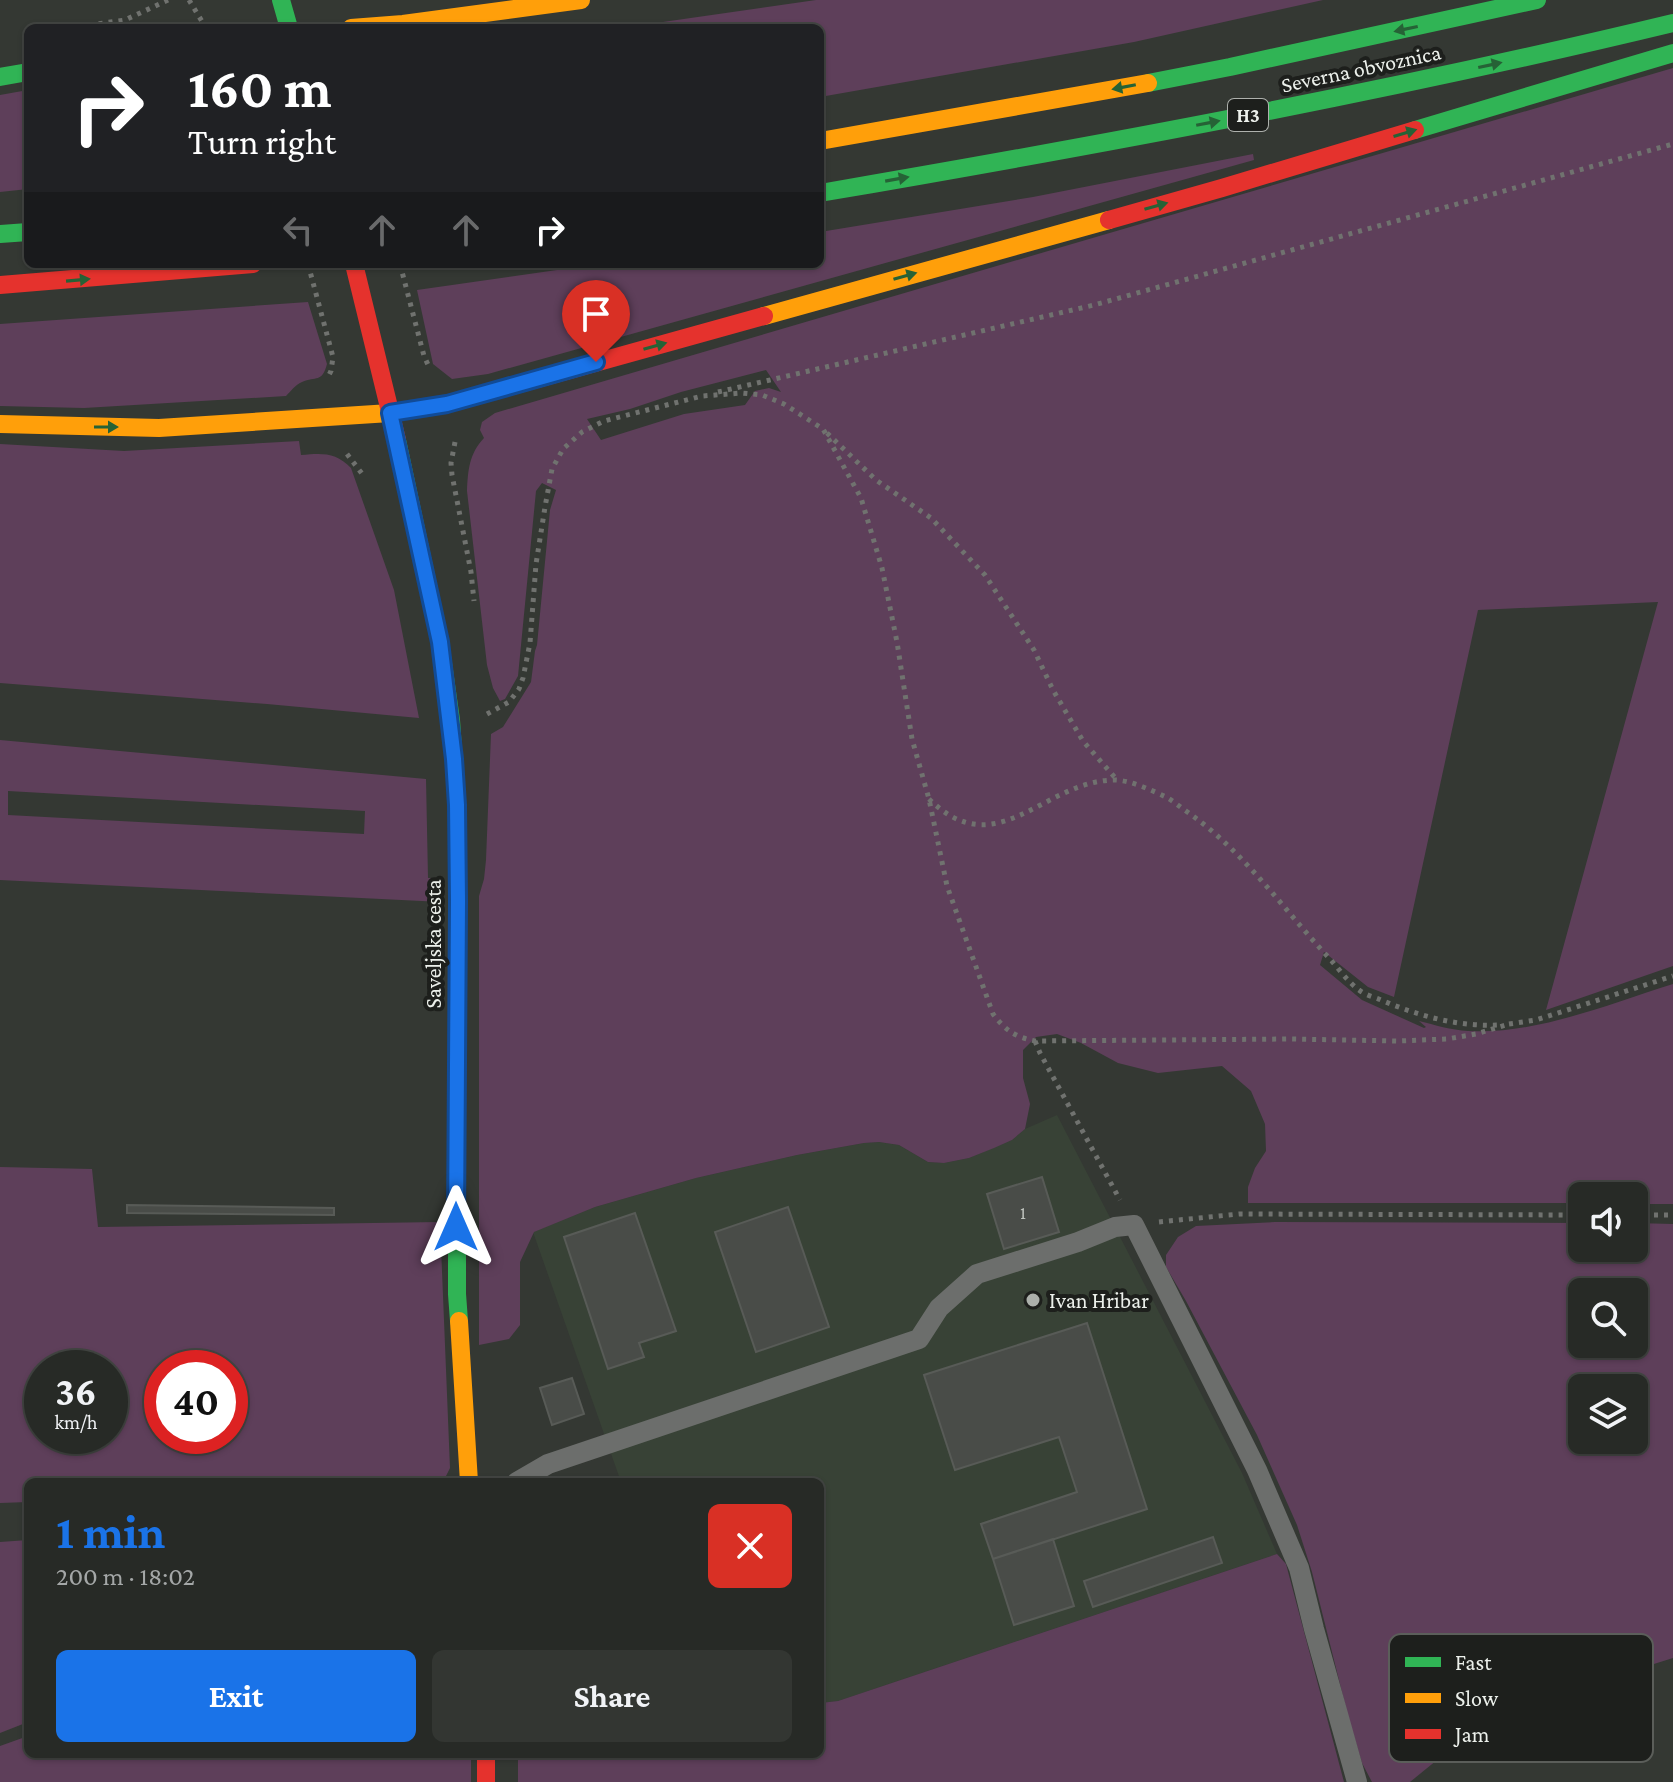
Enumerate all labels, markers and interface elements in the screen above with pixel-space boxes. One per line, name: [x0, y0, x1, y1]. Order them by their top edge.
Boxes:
one-way arrow: [1393, 23, 1418, 36]
street label: Severna obvoznica: [1279, 39, 1443, 98]
icon: right: [56, 56, 160, 160]
text: 160 m: [188, 57, 332, 119]
one-way arrow: [1478, 58, 1503, 71]
one-way arrow: [1111, 81, 1136, 94]
road number: H3: [1228, 99, 1268, 131]
one-way arrow: [1195, 117, 1220, 129]
text: Turn right: [188, 122, 336, 162]
one-way arrow: [1394, 126, 1418, 139]
one-way arrow: [885, 173, 910, 185]
one-way arrow: [1144, 199, 1168, 212]
icon: left: [276, 208, 320, 252]
icon: ahead: [360, 208, 404, 252]
icon: ahead: [444, 208, 488, 252]
icon: right: [528, 208, 572, 252]
one-way arrow: [894, 269, 918, 282]
one-way arrow: [66, 273, 91, 286]
pin: [562, 280, 630, 362]
icon: arrive: [574, 292, 618, 336]
one-way arrow: [643, 339, 667, 352]
one-way arrow: [94, 421, 119, 433]
street label: Saveljska cesta: [421, 879, 446, 1009]
map controls: [1568, 1182, 1648, 1454]
button: sound: [1568, 1182, 1648, 1262]
position arrow: [414, 1185, 498, 1269]
house number: 1: [1020, 1203, 1026, 1223]
button: search: [1568, 1278, 1648, 1358]
place label: Ivan Hribar: [1049, 1288, 1149, 1313]
marker: Ivan Hribar: [1024, 1291, 1042, 1309]
speed limit sign: 40: [144, 1350, 248, 1454]
text: 36: [55, 1369, 97, 1414]
button: layers: [1568, 1374, 1648, 1454]
text: km/h: [54, 1411, 98, 1433]
button: close: [708, 1504, 792, 1588]
text: 1 min: [56, 1505, 165, 1558]
text: 200 m · 18:02: [56, 1562, 195, 1591]
legend: [1389, 1634, 1653, 1762]
button: Exit: [56, 1650, 416, 1742]
button: Share: [432, 1650, 792, 1742]
text: Fast: [1455, 1650, 1492, 1675]
text: Slow: [1455, 1686, 1499, 1711]
text: Jam: [1453, 1722, 1490, 1747]

